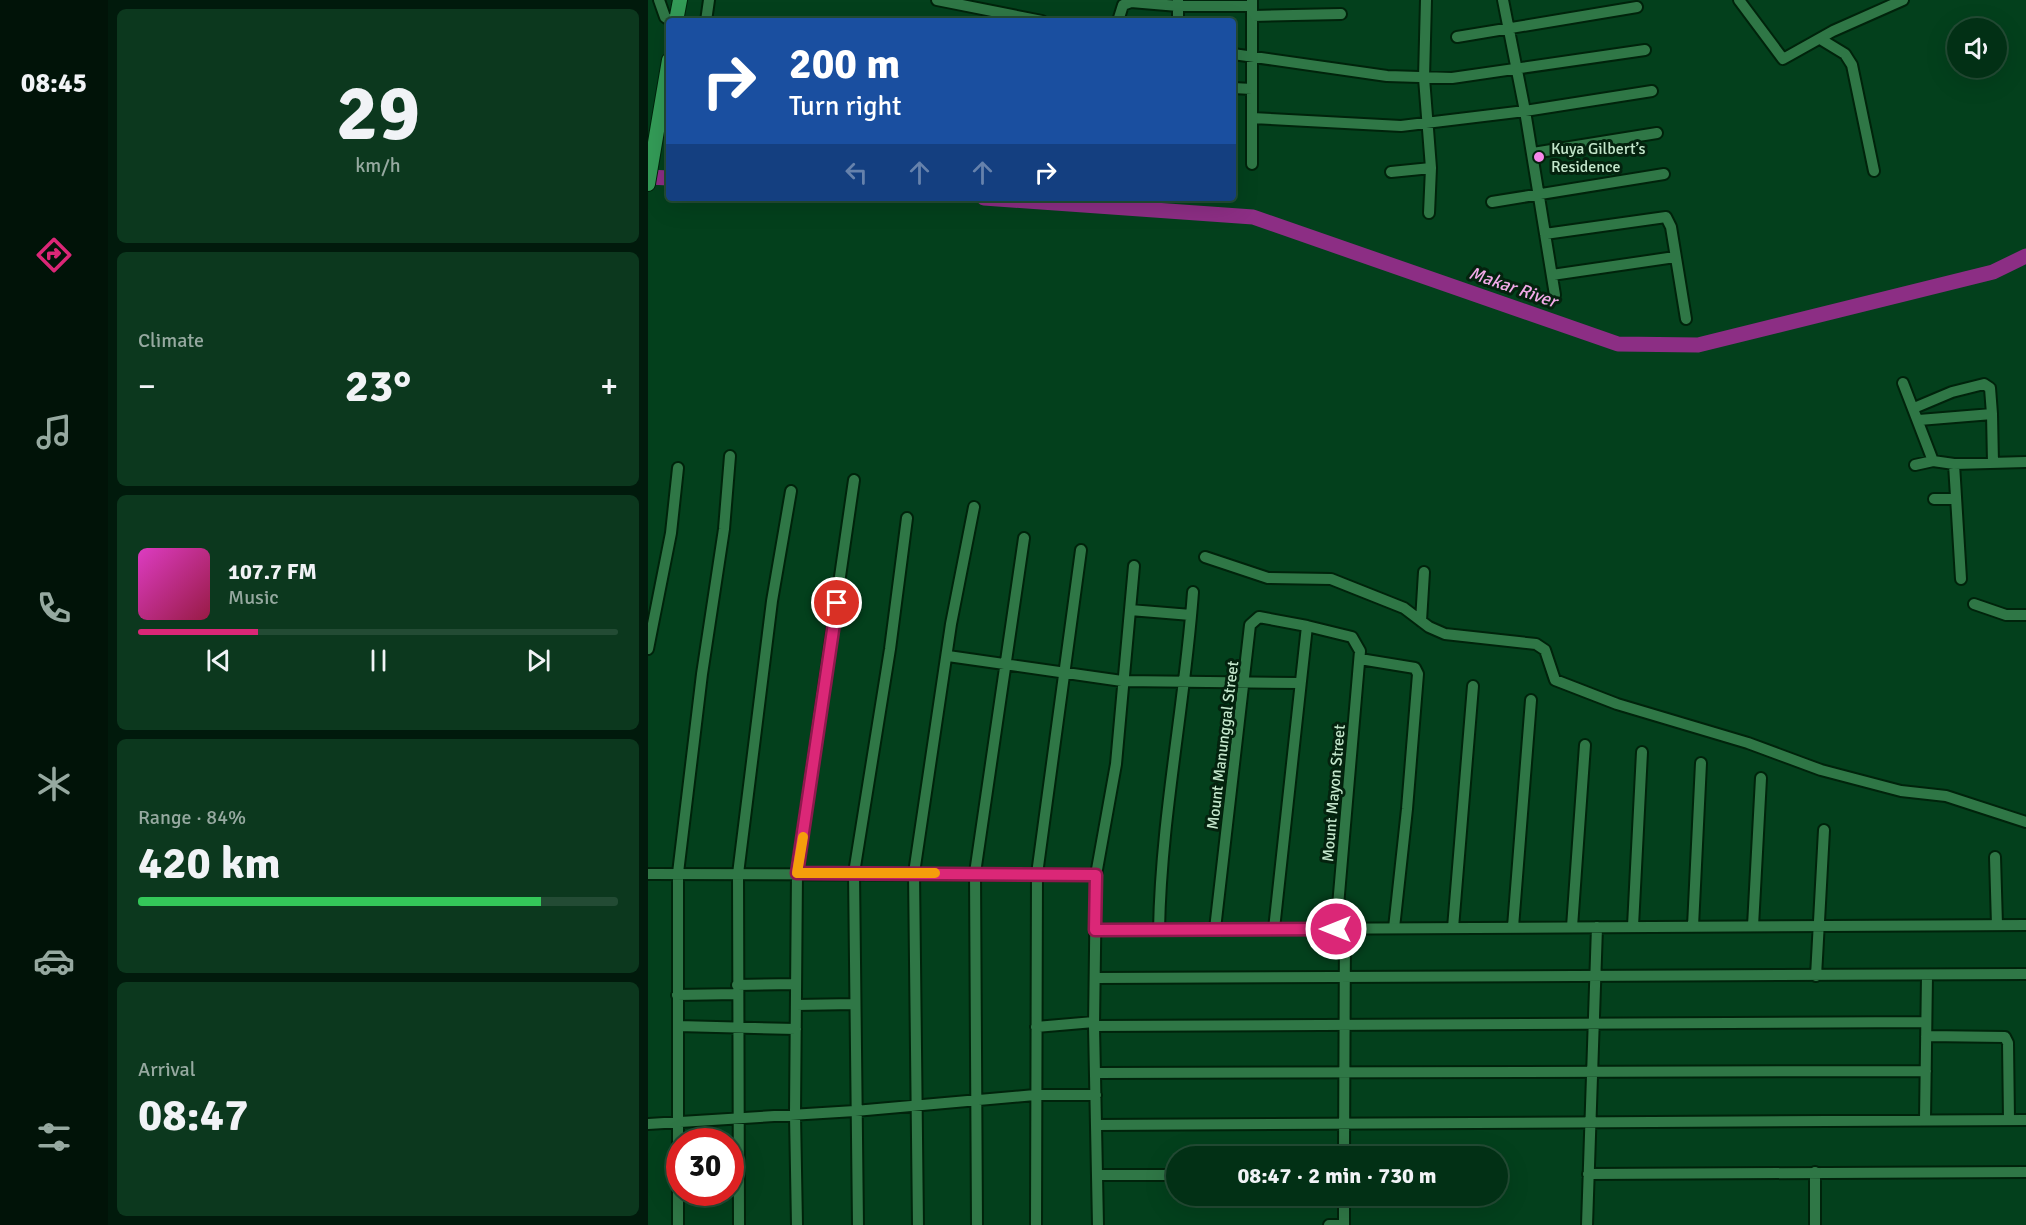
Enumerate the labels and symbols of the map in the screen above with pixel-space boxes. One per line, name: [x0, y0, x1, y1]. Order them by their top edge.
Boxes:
place label: Kuya Gilbert’s Residence: [1551, 139, 1645, 177]
marker: Kuya Gilbert’s Residence: [1532, 150, 1546, 164]
water label: Makar River: [1466, 262, 1562, 313]
pin: [811, 577, 862, 628]
street label: Mount Manunggal Street: [1203, 659, 1243, 831]
street label: Mount Mayon Street: [1318, 723, 1350, 863]
position arrow: [1304, 897, 1368, 961]
speed limit sign: 30: [666, 1128, 744, 1206]

